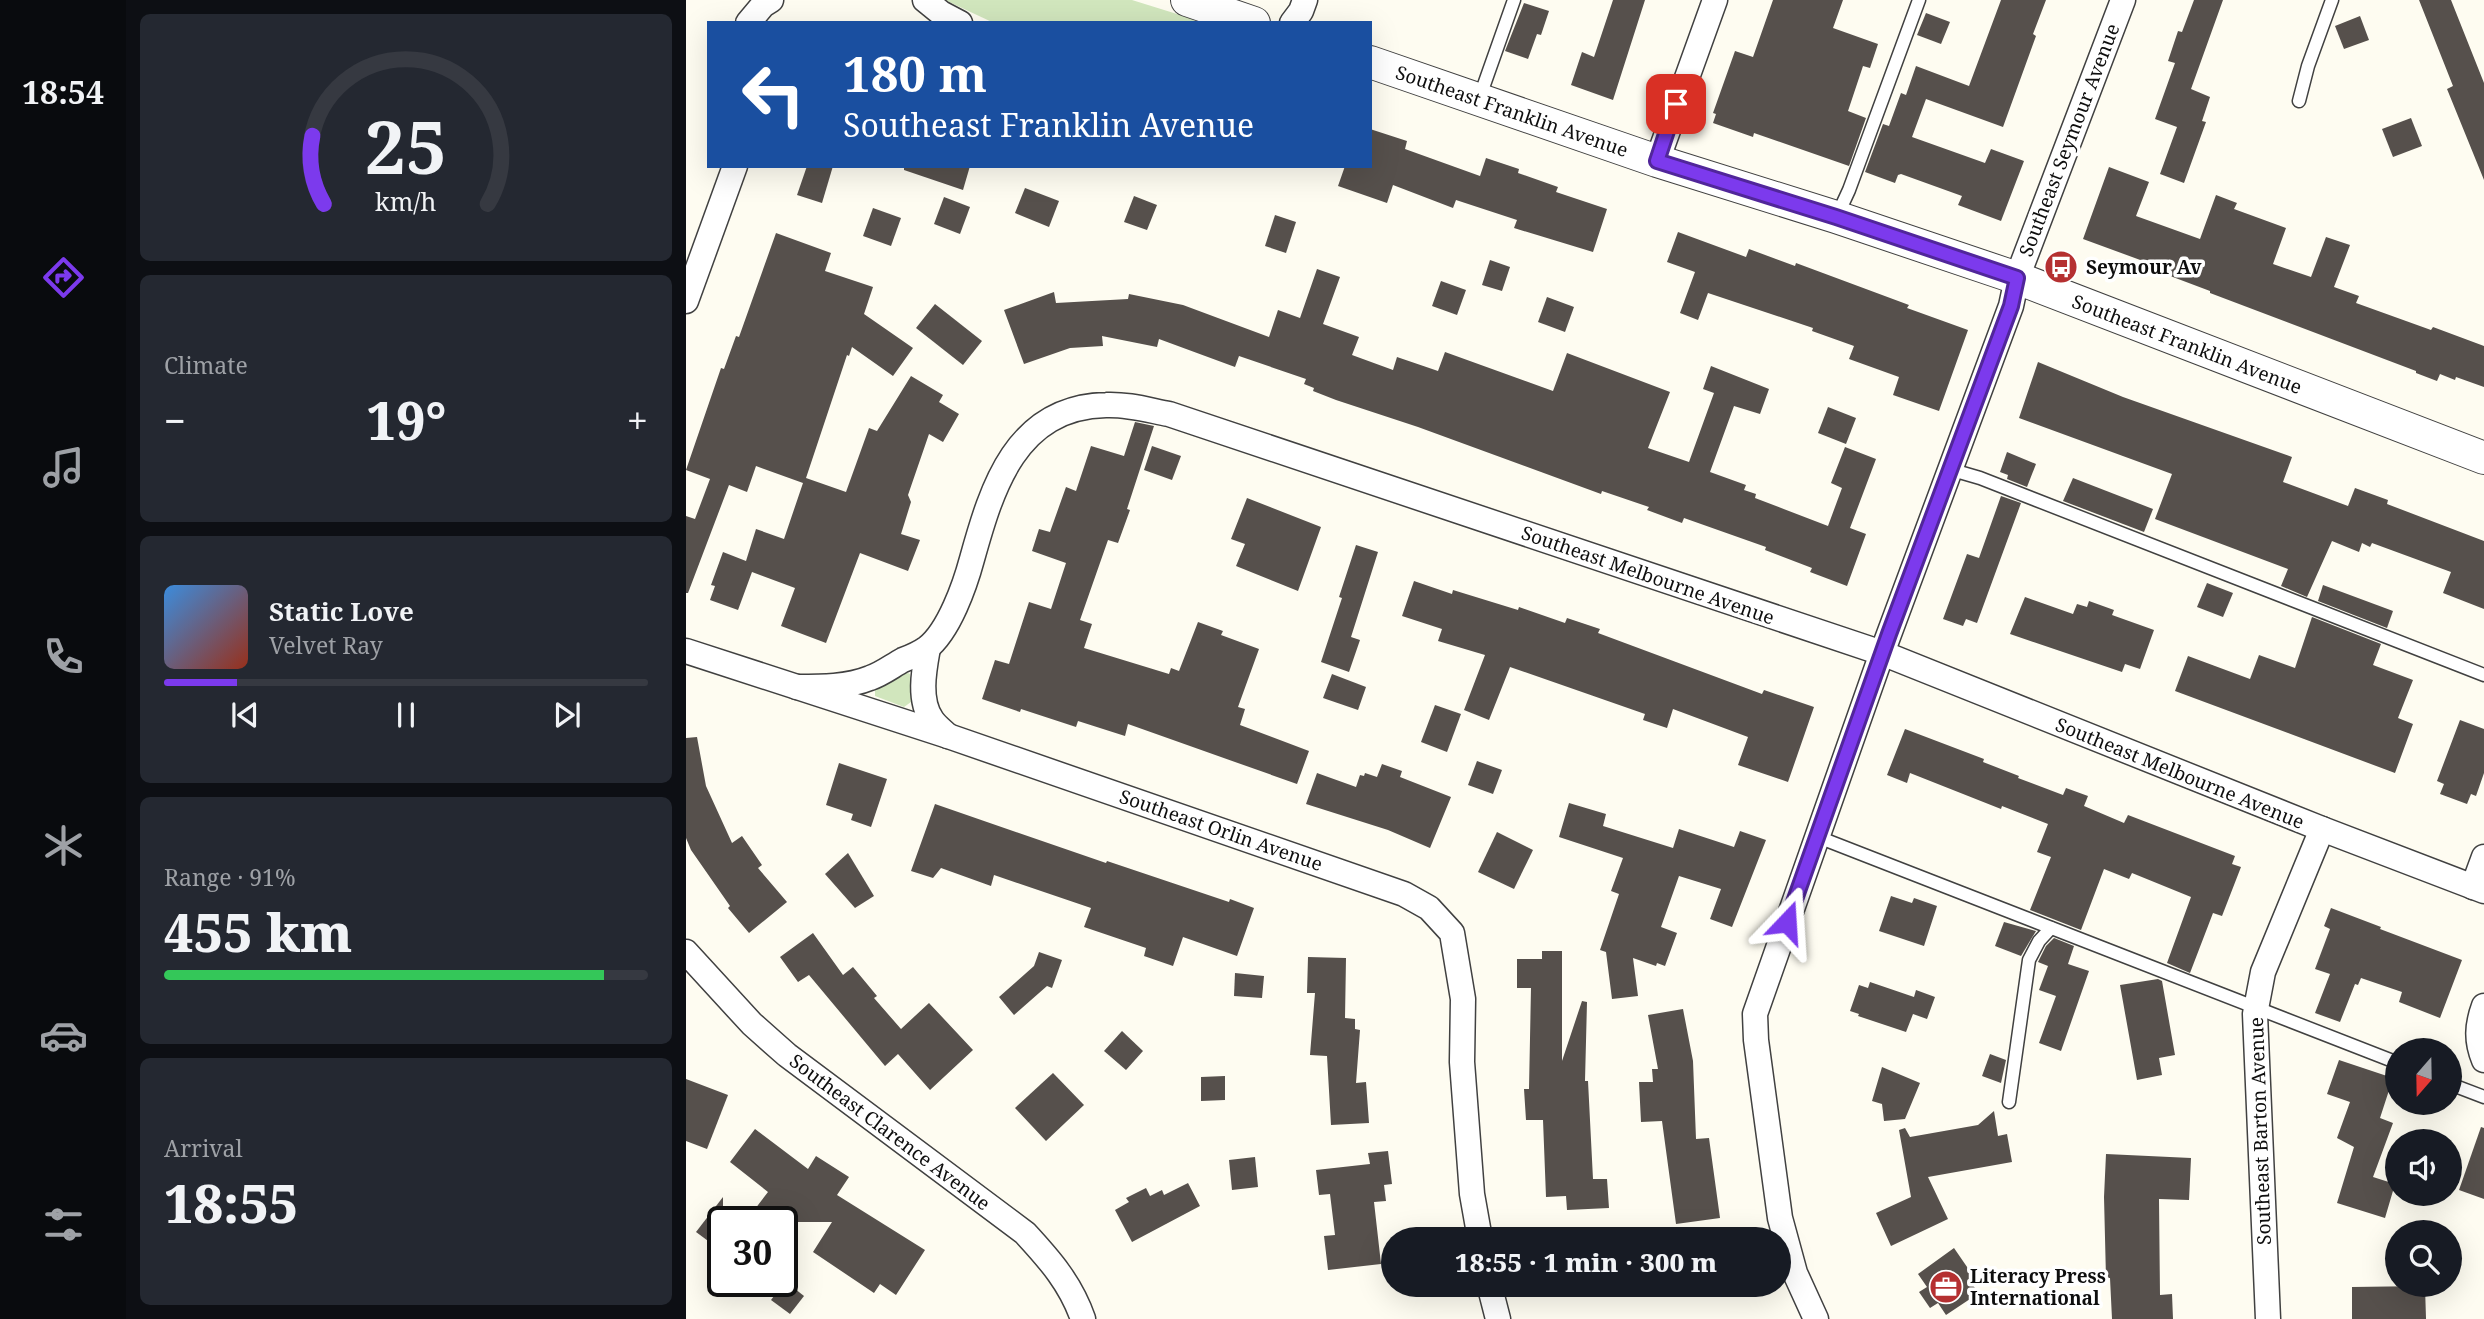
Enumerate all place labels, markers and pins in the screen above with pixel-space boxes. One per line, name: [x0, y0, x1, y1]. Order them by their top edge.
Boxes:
pin: [1646, 74, 1706, 134]
bus stop icon: Seymour Av: [2042, 248, 2080, 286]
place label: Seymour Av: [2086, 254, 2202, 280]
place label: Literacy Press International: [1970, 1263, 2106, 1311]
office icon: Literacy Press International: [1927, 1268, 1965, 1306]

